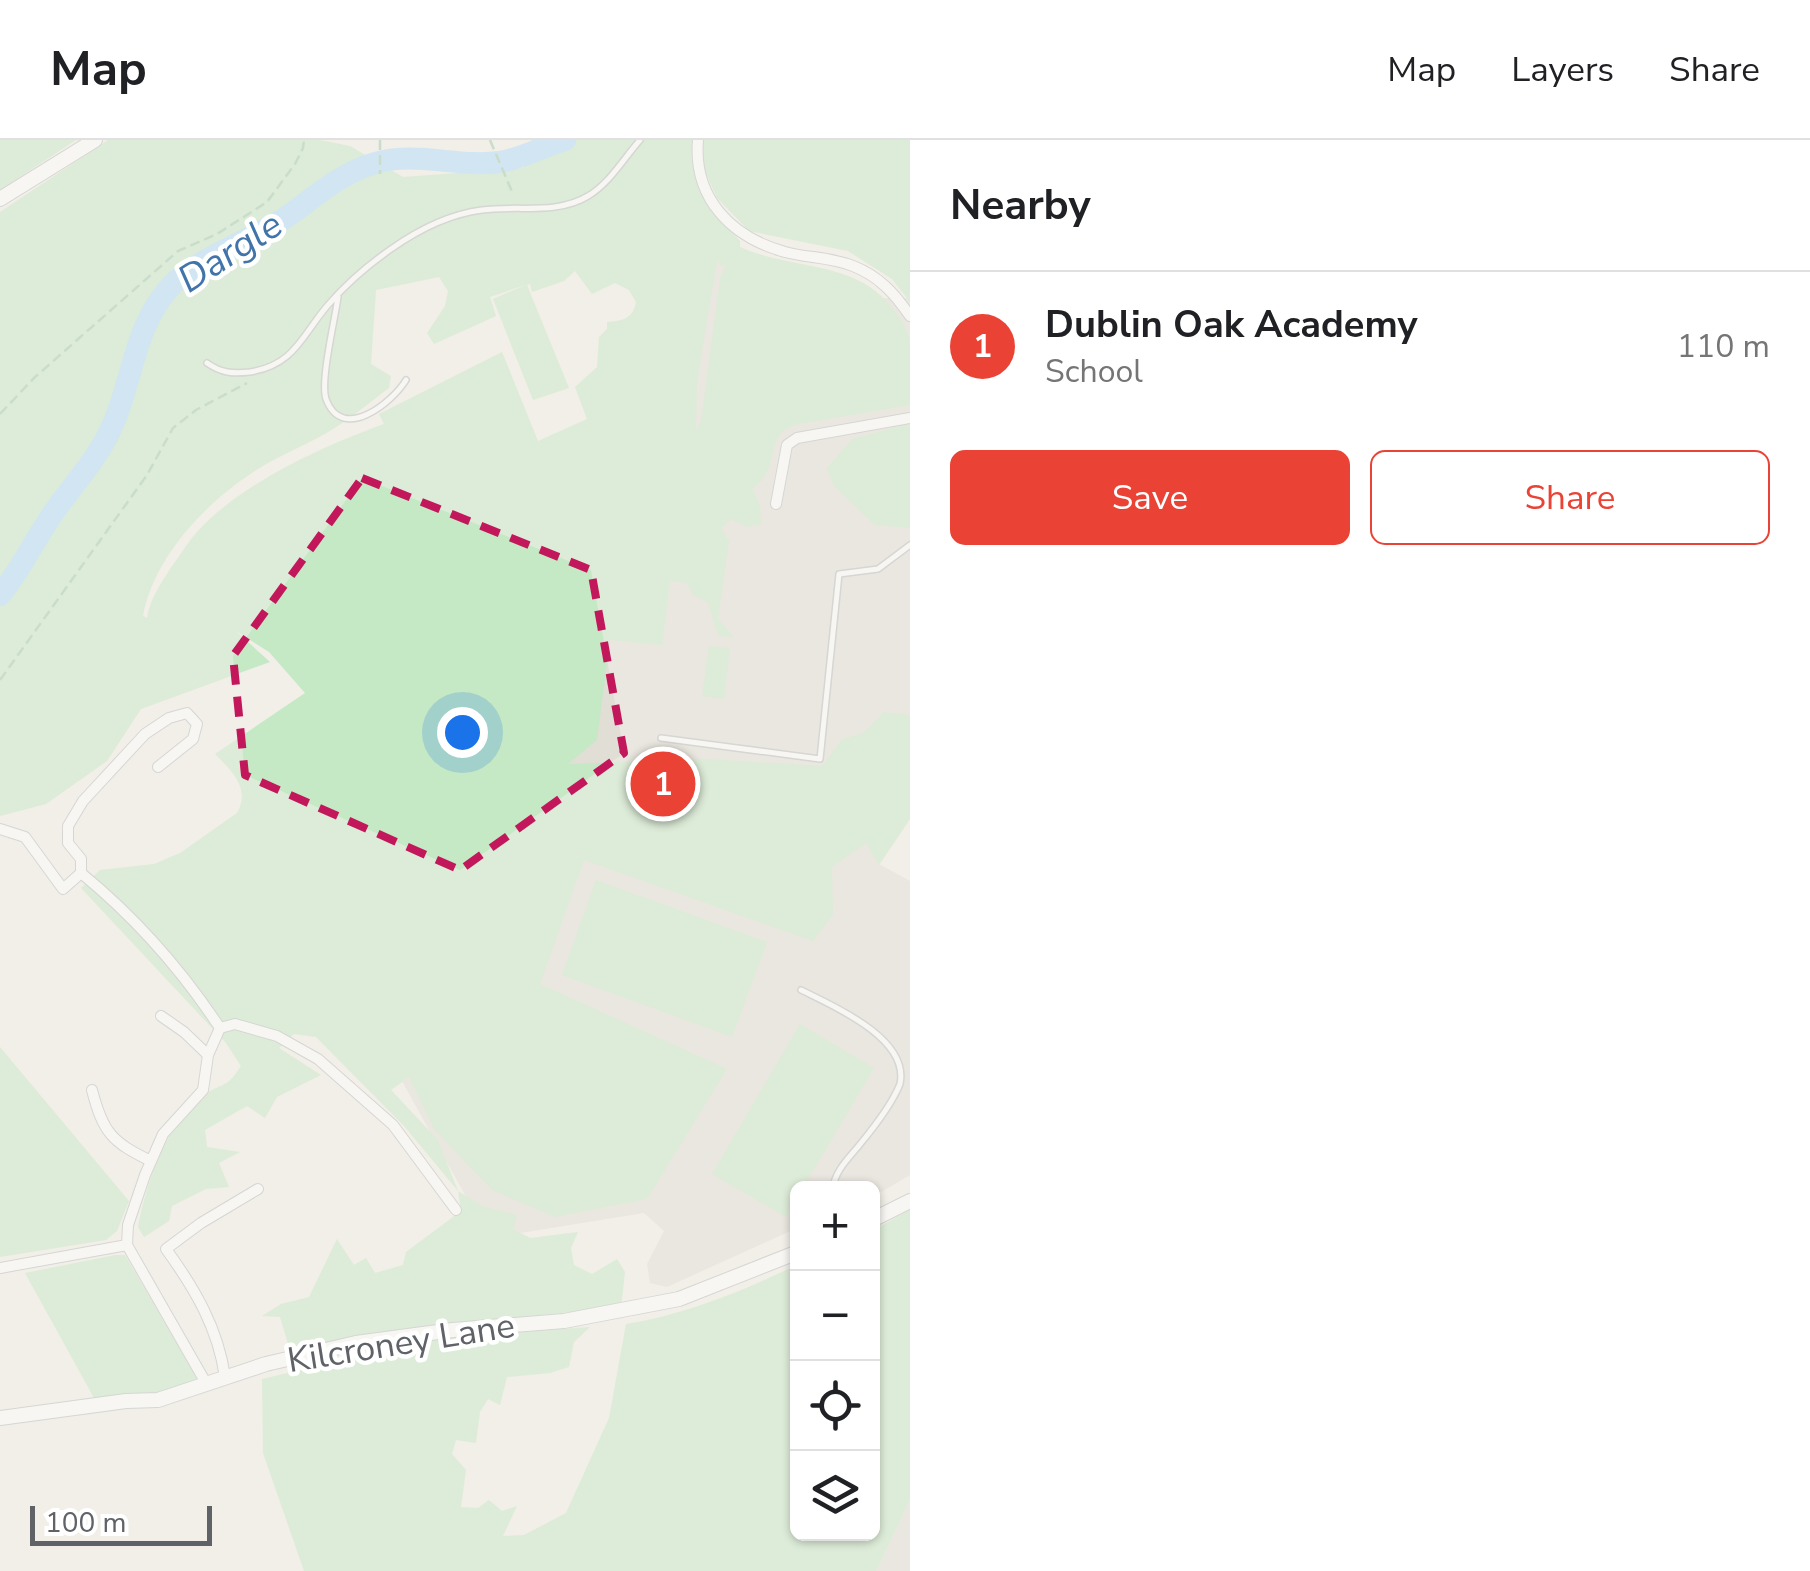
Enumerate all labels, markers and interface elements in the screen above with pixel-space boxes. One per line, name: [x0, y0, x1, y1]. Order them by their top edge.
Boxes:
text: Map: [50, 36, 147, 102]
text: Map: [1387, 46, 1456, 93]
text: Layers: [1511, 46, 1614, 93]
text: Share: [1669, 46, 1760, 93]
text: Nearby: [950, 177, 1091, 234]
water label: Dargle: [168, 199, 292, 305]
text: Dublin Oak Academy: [1045, 299, 1418, 350]
text: 1: [973, 325, 992, 368]
text: 110 m: [1677, 325, 1770, 368]
text: School: [1045, 350, 1143, 393]
button: Save: [950, 450, 1350, 545]
button: Share: [1370, 450, 1770, 545]
your location: [437, 707, 488, 758]
pin: 1: [630, 746, 696, 822]
map controls: [790, 1181, 880, 1541]
button: +: [790, 1181, 880, 1271]
button: −: [790, 1271, 880, 1361]
street label: Kilcroney Lane: [284, 1302, 518, 1384]
button: locate: [790, 1361, 880, 1451]
button: layers: [790, 1451, 880, 1541]
scale bar: [30, 1501, 212, 1546]
text: 100 m: [45, 1504, 127, 1542]

